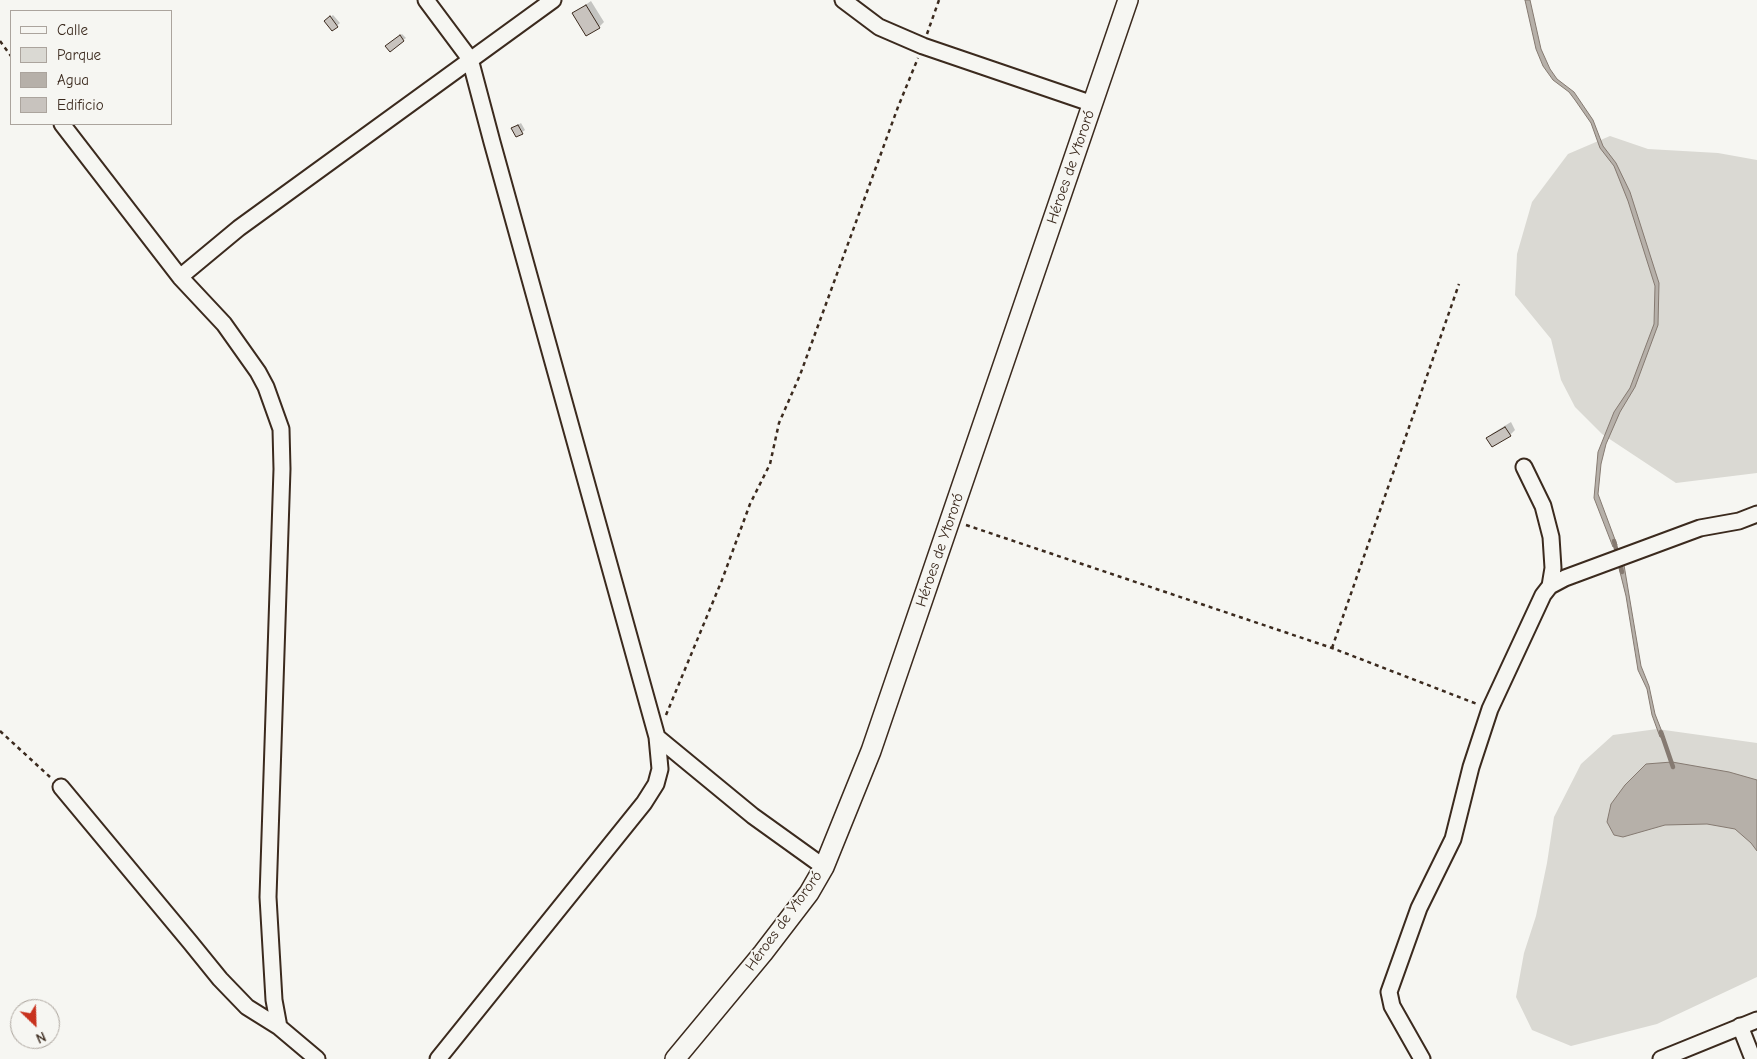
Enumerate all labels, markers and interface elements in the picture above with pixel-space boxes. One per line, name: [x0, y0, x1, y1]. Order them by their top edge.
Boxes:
legend: [10, 10, 172, 125]
text: Calle: [57, 21, 88, 39]
text: Parque: [57, 46, 101, 64]
text: Agua: [57, 71, 89, 89]
text: Edificio: [57, 96, 104, 114]
street label: Héroes de Ytororó: [1043, 108, 1099, 226]
street label: Héroes de Ytororó: [912, 491, 968, 609]
street label: Héroes de Ytororó: [742, 868, 826, 974]
north arrow: [10, 999, 60, 1049]
text: N: [33, 1028, 49, 1047]

